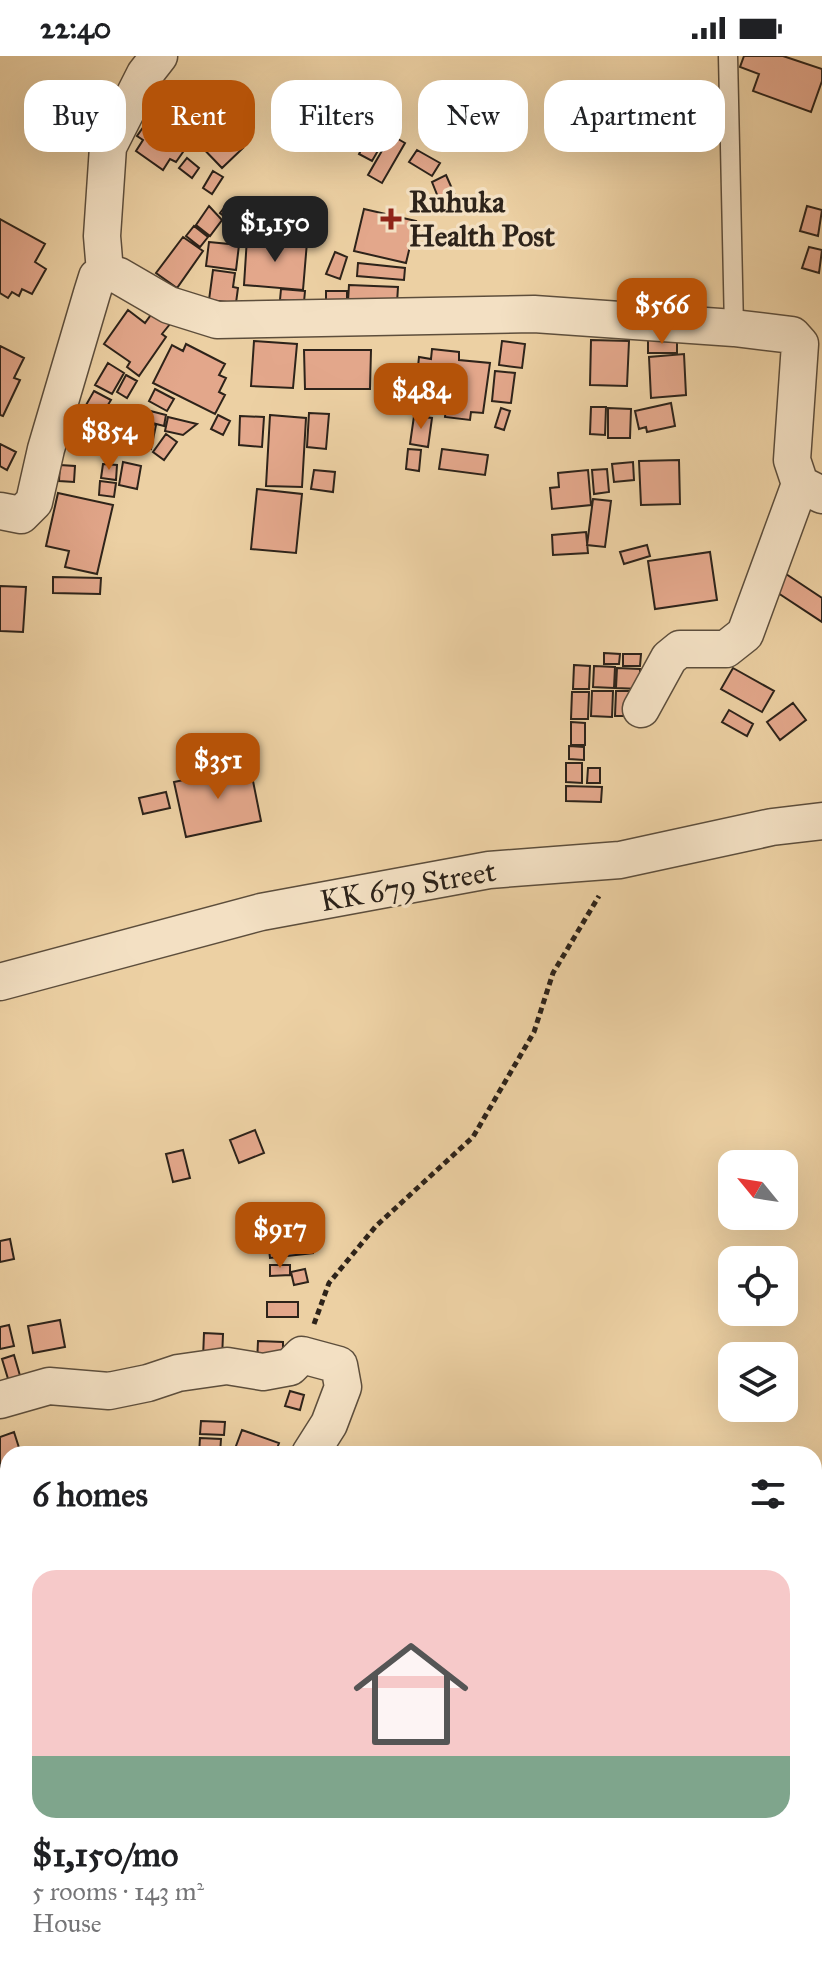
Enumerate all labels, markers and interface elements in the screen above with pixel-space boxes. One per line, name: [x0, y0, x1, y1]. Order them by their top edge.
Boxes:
text: 22:40: [40, 10, 111, 46]
chip: Buy: [24, 80, 126, 152]
chip: Rent: [142, 80, 255, 152]
chip: Filters: [271, 80, 402, 152]
chip: New: [418, 80, 528, 152]
chip: Apartment: [544, 80, 725, 152]
place label: Ruhuka Health Post: [409, 184, 555, 254]
pin: $1,150: [210, 196, 340, 264]
text: $1,150: [240, 206, 310, 238]
marker: Ruhuka Health Post: [380, 208, 402, 230]
pin: $566: [615, 278, 709, 346]
text: $566: [635, 288, 689, 320]
pin: $484: [374, 363, 468, 431]
text: $484: [392, 373, 450, 405]
pin: $854: [62, 404, 156, 472]
text: $854: [81, 414, 137, 446]
pin: $351: [171, 733, 265, 801]
text: $351: [194, 743, 242, 775]
street label: KK 679 Street: [317, 853, 499, 920]
north arrow: [718, 1150, 798, 1230]
map controls: [718, 1150, 798, 1422]
pin: $917: [233, 1202, 327, 1270]
text: $917: [253, 1212, 307, 1244]
button: locate: [718, 1246, 798, 1326]
button: layers: [718, 1342, 798, 1422]
icon: filters: [746, 1472, 790, 1516]
text: 6 homes: [32, 1474, 148, 1515]
icon: home: [339, 1622, 483, 1766]
text: $1,150/mo: [32, 1834, 178, 1875]
text: 5 rooms · 143 m²: [32, 1875, 204, 1907]
text: House: [32, 1907, 102, 1939]

